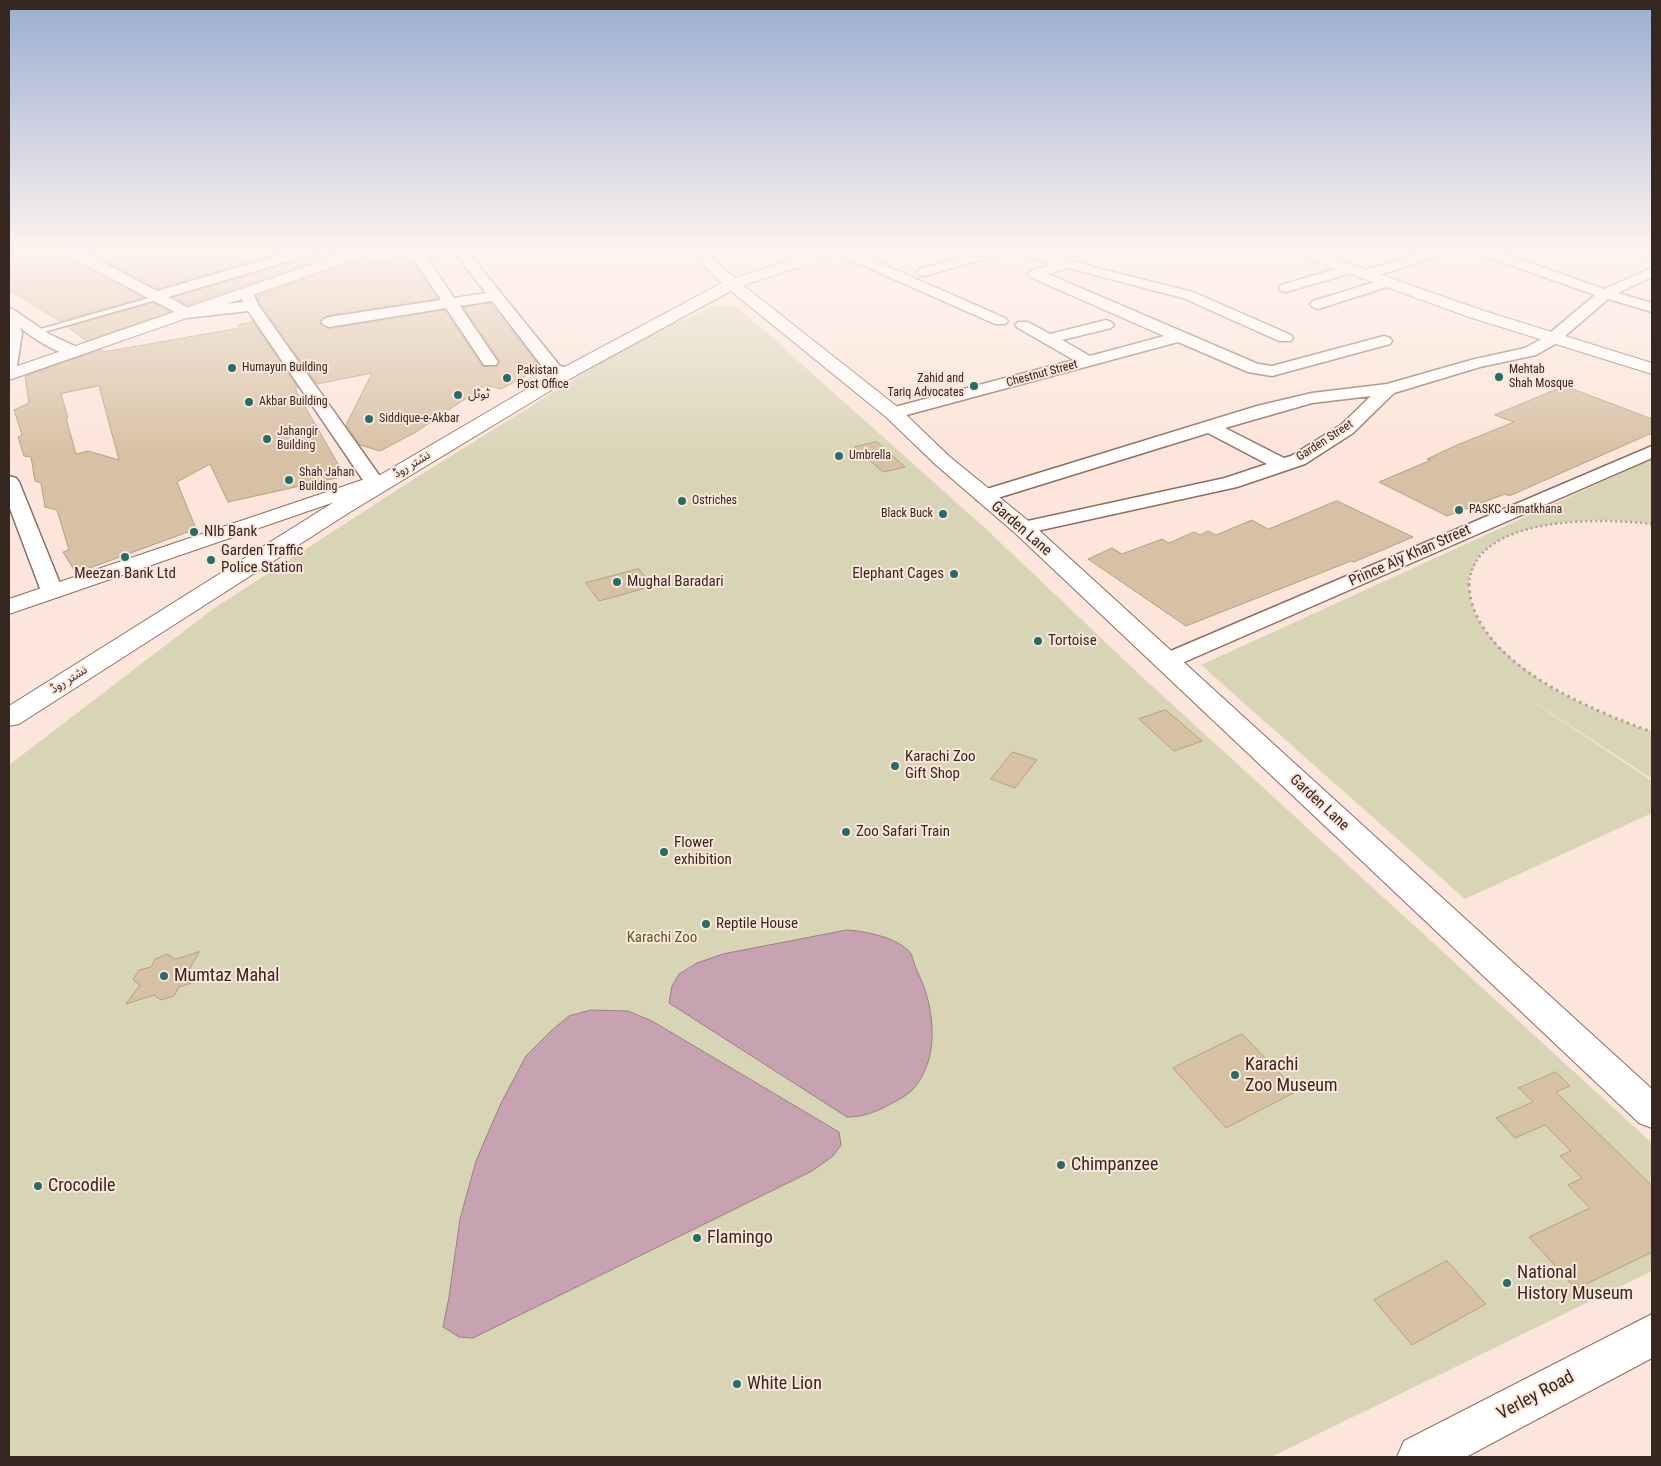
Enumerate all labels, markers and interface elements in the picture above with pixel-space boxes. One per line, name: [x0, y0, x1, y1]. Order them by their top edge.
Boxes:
street label: Chestnut Street: [1005, 358, 1079, 390]
place label: Humayun Building: [242, 361, 328, 375]
marker: Humayun Building: [226, 362, 238, 374]
place label: Mehtab Shah Mosque: [1509, 363, 1573, 391]
place label: Pakistan Post Office: [517, 364, 569, 392]
marker: Mehtab Shah Mosque: [1493, 371, 1505, 383]
marker: Pakistan Post Office: [501, 372, 513, 384]
place label: Zahid and Tariq Advocates: [888, 372, 964, 400]
marker: Zahid and Tariq Advocates: [968, 380, 980, 392]
place label: ٹوٹل: [468, 388, 490, 402]
marker: ٹوٹل: [452, 389, 464, 401]
place label: Akbar Building: [259, 395, 328, 409]
marker: Akbar Building: [243, 396, 255, 408]
place label: Siddique-e-Akbar: [379, 412, 459, 426]
marker: Siddique-e-Akbar: [363, 413, 375, 425]
street label: Garden Street: [1294, 417, 1356, 465]
place label: Jahangir Building: [277, 425, 318, 453]
marker: Jahangir Building: [261, 433, 273, 445]
street label: نشتر روڈ: [391, 448, 433, 482]
place label: Umbrella: [849, 449, 891, 463]
marker: Umbrella: [833, 450, 845, 462]
place label: Shah Jahan Building: [299, 466, 354, 494]
marker: Shah Jahan Building: [283, 474, 295, 486]
place label: Ostriches: [692, 494, 737, 508]
marker: Ostriches: [676, 495, 688, 507]
street label: Garden Lane: [987, 498, 1055, 560]
place label: PASKC Jamatkhana: [1469, 503, 1562, 517]
marker: PASKC Jamatkhana: [1453, 504, 1465, 516]
place label: Black Buck: [881, 507, 933, 521]
marker: Black Buck: [937, 508, 949, 520]
street label: Prince Aly Khan Street: [1346, 521, 1474, 591]
place label: NIb Bank: [204, 523, 257, 541]
marker: NIb Bank: [188, 526, 200, 538]
place label: Garden Traffic Police Station: [221, 542, 303, 577]
marker: Meezan Bank Ltd: [119, 551, 131, 563]
marker: Garden Traffic Police Station: [205, 554, 217, 566]
place label: Meezan Bank Ltd: [74, 565, 176, 583]
place label: Elephant Cages: [852, 565, 944, 583]
marker: Elephant Cages: [948, 568, 960, 580]
place label: Mughal Baradari: [627, 573, 724, 591]
marker: Mughal Baradari: [611, 576, 623, 588]
place label: Tortoise: [1048, 632, 1097, 650]
marker: Tortoise: [1032, 635, 1044, 647]
street label: نشتر روڈ: [48, 663, 90, 697]
place label: Karachi Zoo Gift Shop: [905, 748, 976, 783]
marker: Karachi Zoo Gift Shop: [889, 760, 901, 772]
street label: Garden Lane: [1286, 771, 1352, 835]
place label: Zoo Safari Train: [856, 823, 950, 841]
marker: Zoo Safari Train: [840, 826, 852, 838]
place label: Flower exhibition: [674, 834, 732, 869]
marker: Flower exhibition: [658, 846, 670, 858]
place label: Reptile House: [716, 915, 798, 933]
marker: Reptile House: [700, 918, 712, 930]
park label: Karachi Zoo: [627, 929, 697, 947]
place label: Mumtaz Mahal: [174, 965, 279, 987]
marker: Mumtaz Mahal: [158, 970, 170, 982]
place label: Karachi Zoo Museum: [1245, 1054, 1338, 1096]
marker: Karachi Zoo Museum: [1229, 1069, 1241, 1081]
place label: Chimpanzee: [1071, 1154, 1158, 1176]
marker: Chimpanzee: [1055, 1159, 1067, 1171]
place label: Crocodile: [48, 1175, 116, 1197]
marker: Crocodile: [32, 1180, 44, 1192]
place label: Flamingo: [707, 1227, 773, 1249]
marker: Flamingo: [691, 1232, 703, 1244]
place label: National History Museum: [1517, 1262, 1633, 1304]
marker: National History Museum: [1501, 1277, 1513, 1289]
street label: Verley Road: [1494, 1367, 1578, 1425]
place label: White Lion: [747, 1373, 822, 1395]
marker: White Lion: [731, 1378, 743, 1390]

